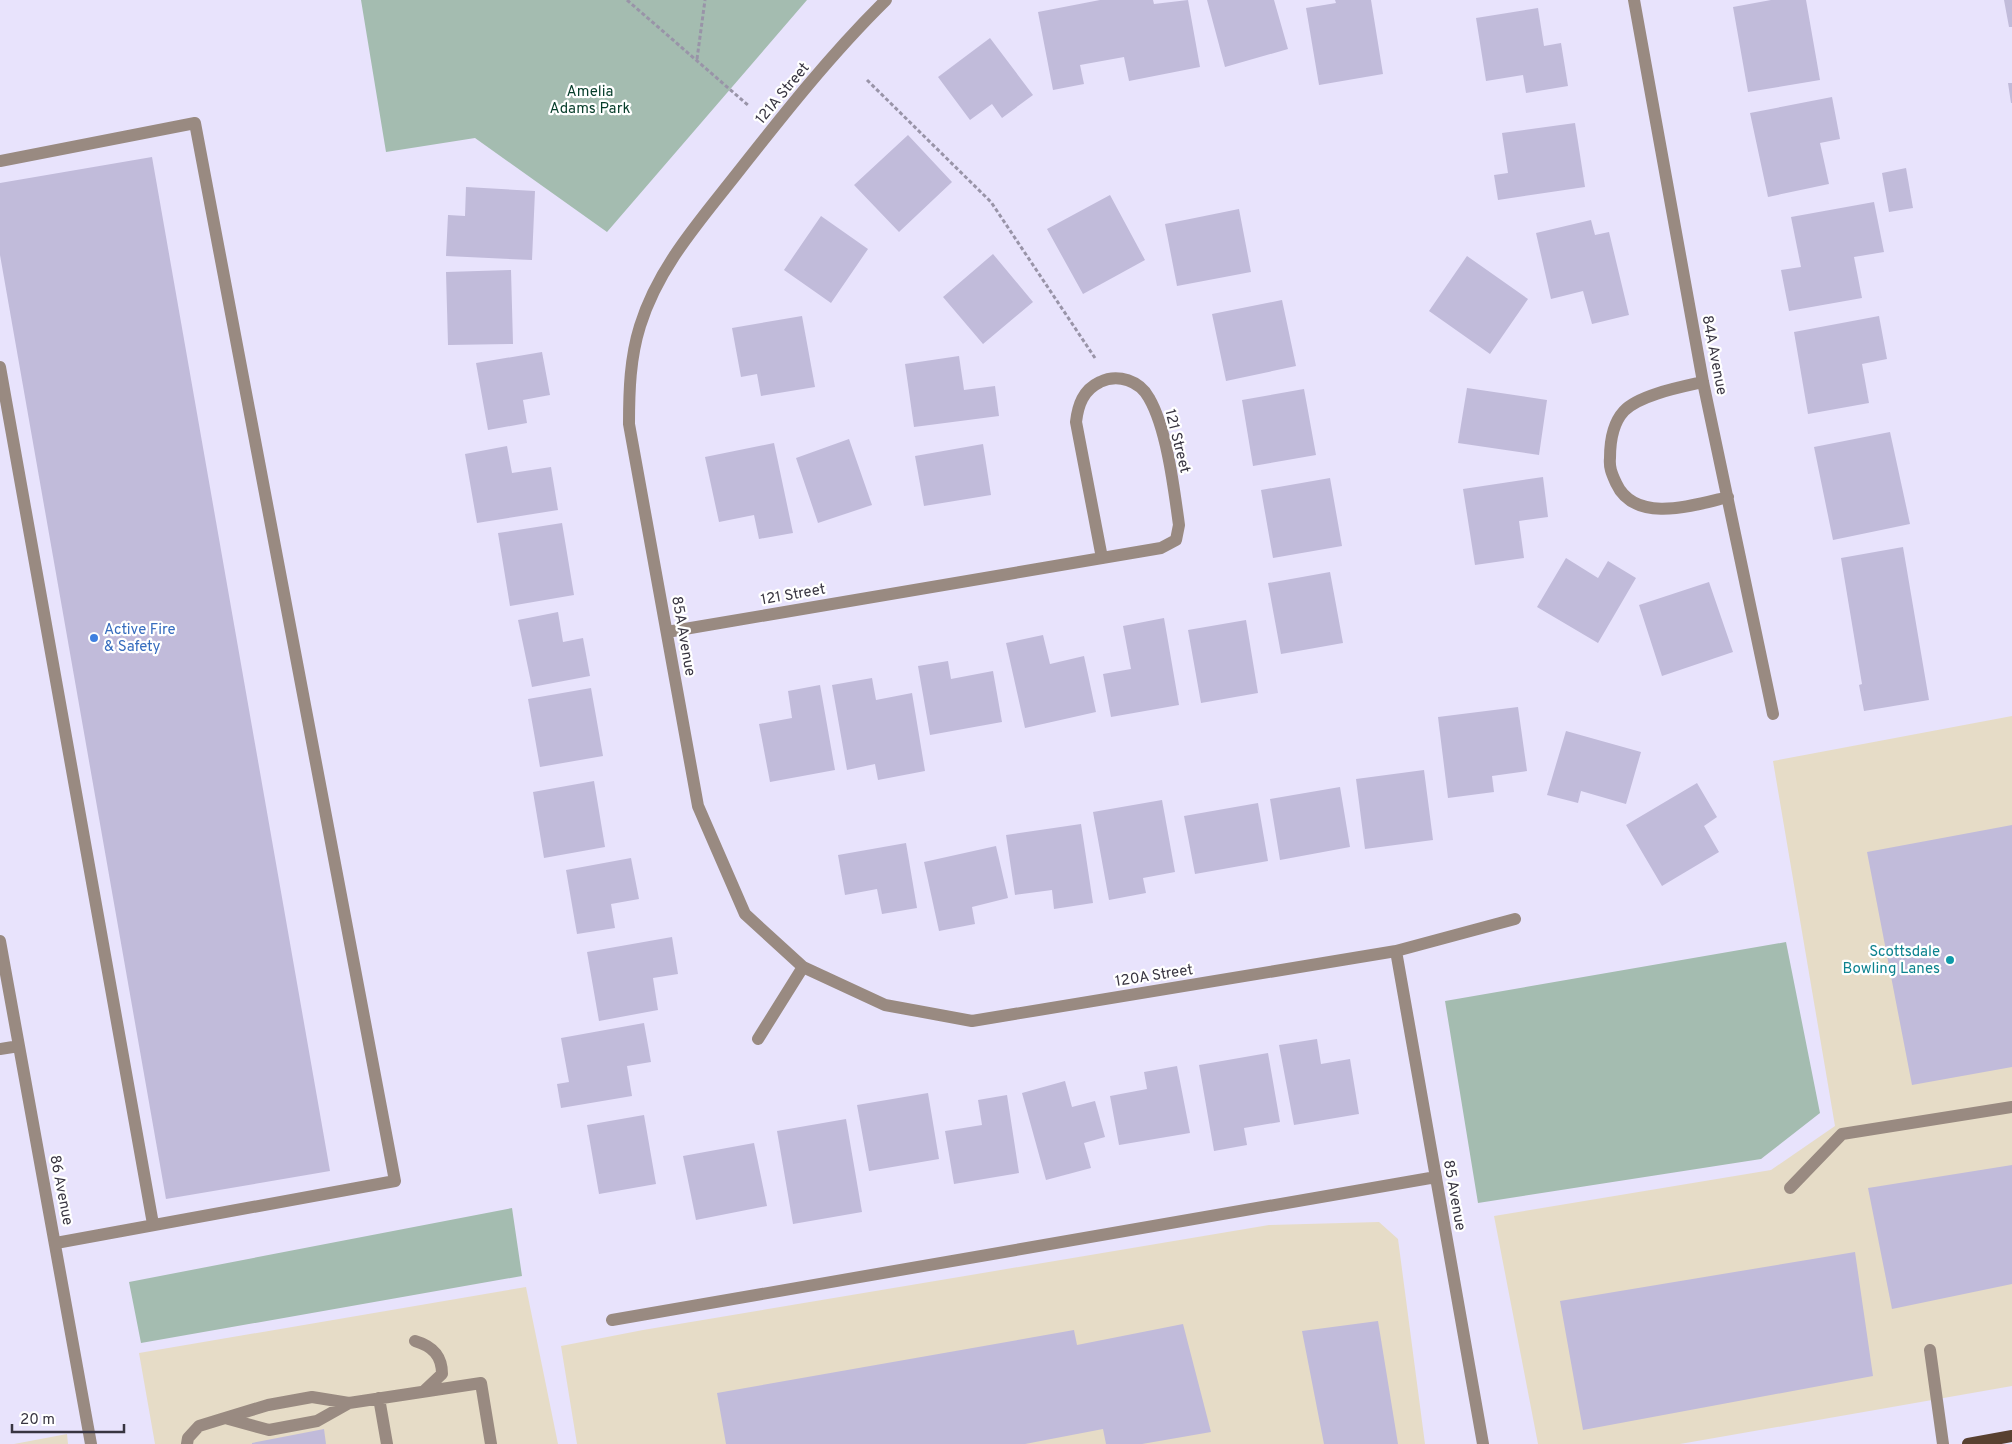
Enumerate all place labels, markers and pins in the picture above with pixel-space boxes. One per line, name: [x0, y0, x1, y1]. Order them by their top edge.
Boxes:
place label: Active Fire & Safety: [104, 621, 176, 657]
marker: Active Fire & Safety: [88, 632, 100, 644]
place label: Scottsdale Bowling Lanes: [1843, 943, 1940, 979]
marker: Scottsdale Bowling Lanes: [1944, 954, 1956, 966]

